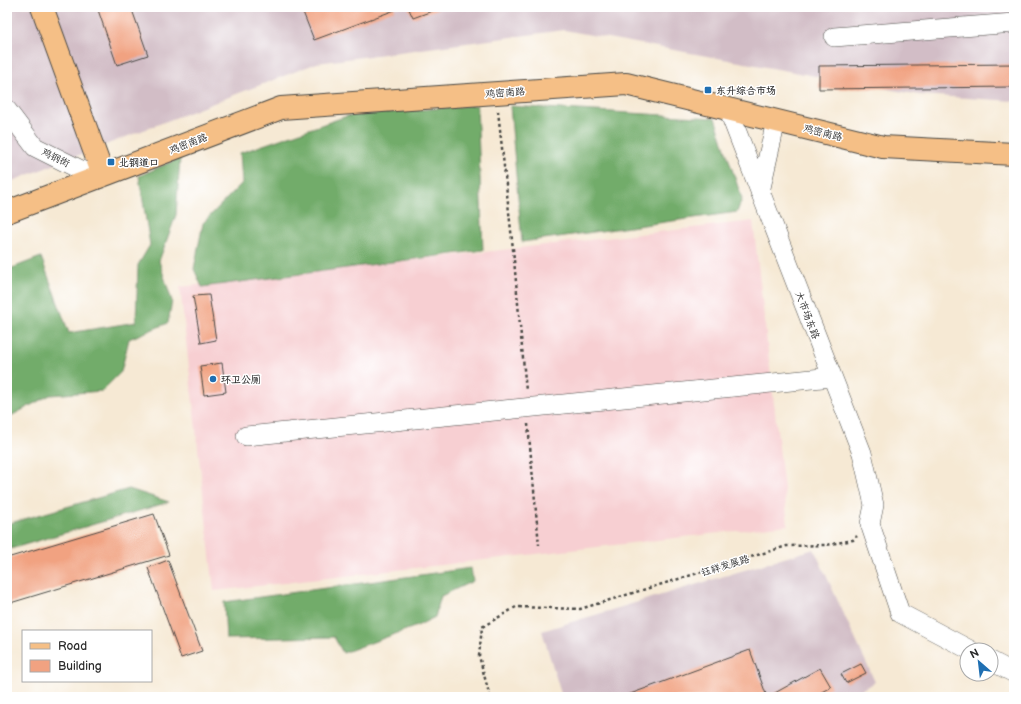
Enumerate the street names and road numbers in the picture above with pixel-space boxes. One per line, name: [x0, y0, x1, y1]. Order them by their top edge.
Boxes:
street label: 鸡密南路: [485, 86, 525, 100]
street label: 鸡密南路: [802, 122, 844, 144]
street label: 鸡密南路: [168, 131, 209, 157]
street label: 鸡钢街: [39, 146, 72, 170]
street label: 大市场东路: [793, 290, 822, 341]
street label: 钰祥发展路: [700, 553, 751, 579]

